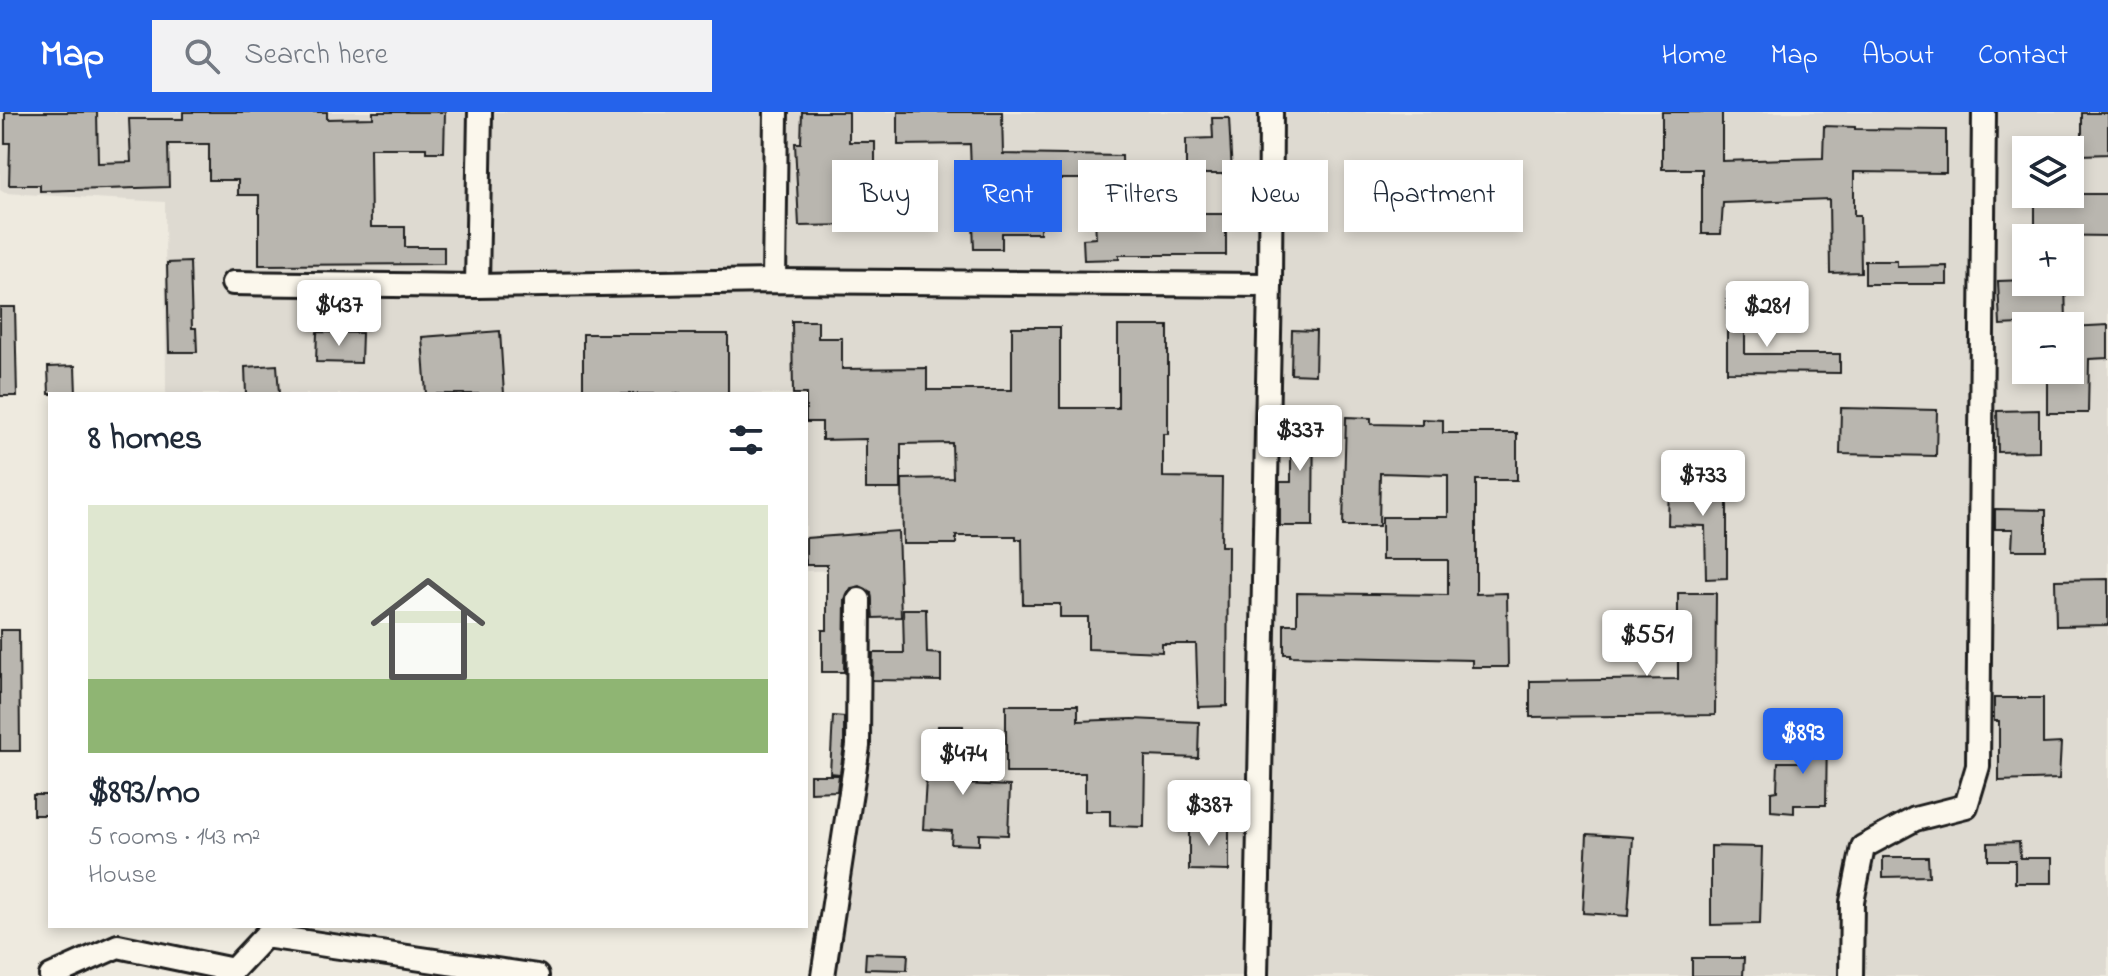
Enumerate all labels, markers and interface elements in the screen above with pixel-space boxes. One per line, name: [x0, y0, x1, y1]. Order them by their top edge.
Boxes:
search box: [152, 20, 712, 92]
text: Map: [40, 28, 104, 84]
icon: search: [180, 34, 224, 78]
text: Search here: [244, 34, 388, 78]
text: Home: [1661, 36, 1727, 77]
text: Map: [1771, 36, 1818, 77]
text: About: [1862, 36, 1934, 77]
text: Contact: [1978, 36, 2068, 77]
map controls: [2012, 136, 2084, 384]
button: layers: [2012, 136, 2084, 208]
chip: Buy: [832, 160, 938, 232]
chip: Rent: [954, 160, 1062, 232]
chip: Filters: [1078, 160, 1206, 232]
chip: New: [1222, 160, 1328, 232]
chip: Apartment: [1344, 160, 1523, 232]
button: +: [2012, 224, 2084, 296]
pin: $437: [292, 280, 386, 348]
pin: $281: [1720, 281, 1814, 349]
text: $437: [315, 287, 363, 325]
text: $281: [1744, 288, 1790, 326]
button: −: [2012, 312, 2084, 384]
pin: $337: [1253, 405, 1347, 473]
text: $337: [1276, 412, 1324, 450]
text: 8 homes: [88, 415, 202, 465]
icon: filters: [724, 418, 768, 462]
pin: $733: [1656, 450, 1750, 518]
text: $733: [1679, 457, 1727, 495]
icon: home: [356, 557, 500, 701]
pin: $551: [1600, 610, 1694, 678]
text: $551: [1620, 617, 1674, 655]
pin: $893: [1756, 708, 1850, 776]
text: $893: [1781, 715, 1825, 753]
pin: $474: [916, 729, 1010, 797]
text: $474: [939, 736, 987, 774]
text: $893/mo: [88, 769, 200, 819]
pin: $387: [1162, 780, 1256, 848]
text: $387: [1186, 787, 1232, 825]
text: 5 rooms · 143 m²: [88, 819, 261, 857]
text: House: [88, 857, 156, 895]

